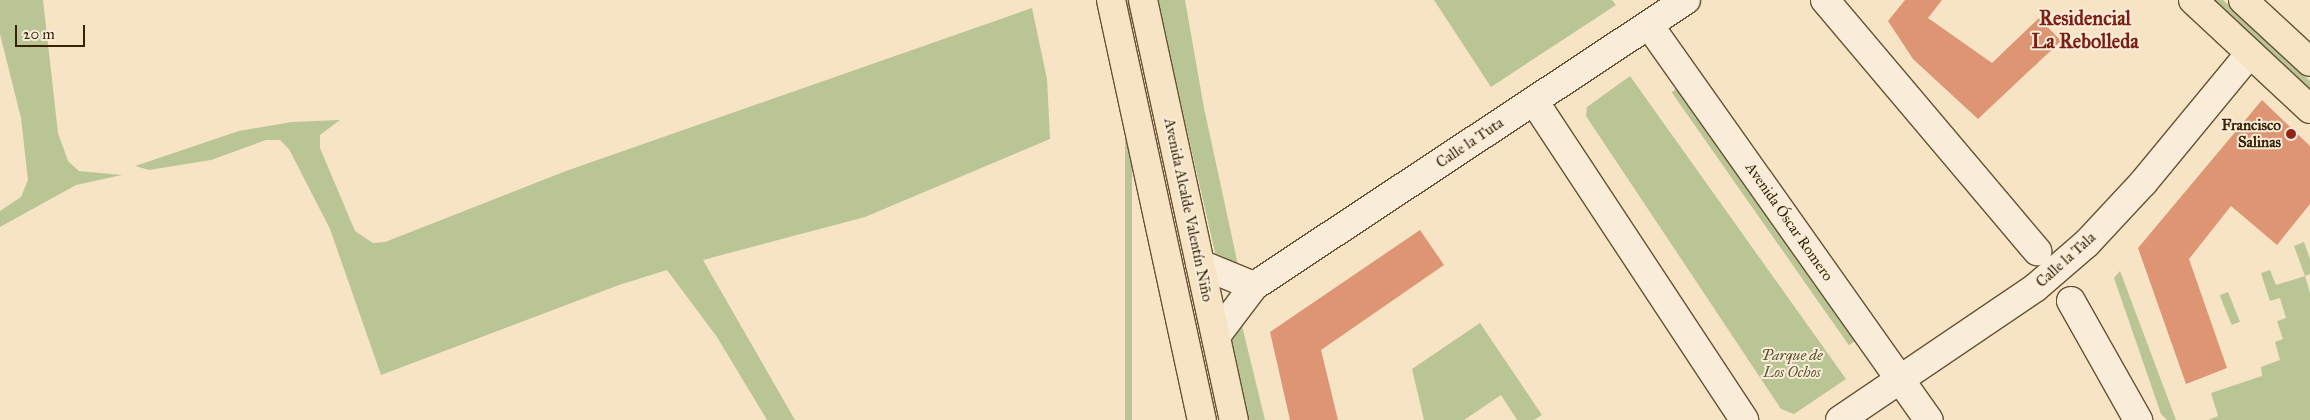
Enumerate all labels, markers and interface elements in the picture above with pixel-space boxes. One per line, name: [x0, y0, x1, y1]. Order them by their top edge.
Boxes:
district label: Residencial La Rebolleda: [2031, 6, 2139, 53]
scale bar: [18, 15, 88, 47]
text: 20 m: [23, 25, 55, 43]
street label: Calle la Tuta: [1433, 114, 1507, 172]
place label: Francisco Salinas: [2222, 116, 2281, 151]
street label: Avenida Alcalde Valentín Niño: [1160, 117, 1216, 303]
marker: Francisco Salinas: [2285, 128, 2297, 140]
street label: Avenida Óscar Romero: [1741, 159, 1837, 285]
street label: Calle la Tala: [2033, 229, 2099, 291]
park label: Parque de Los Ochos: [1761, 346, 1823, 381]

